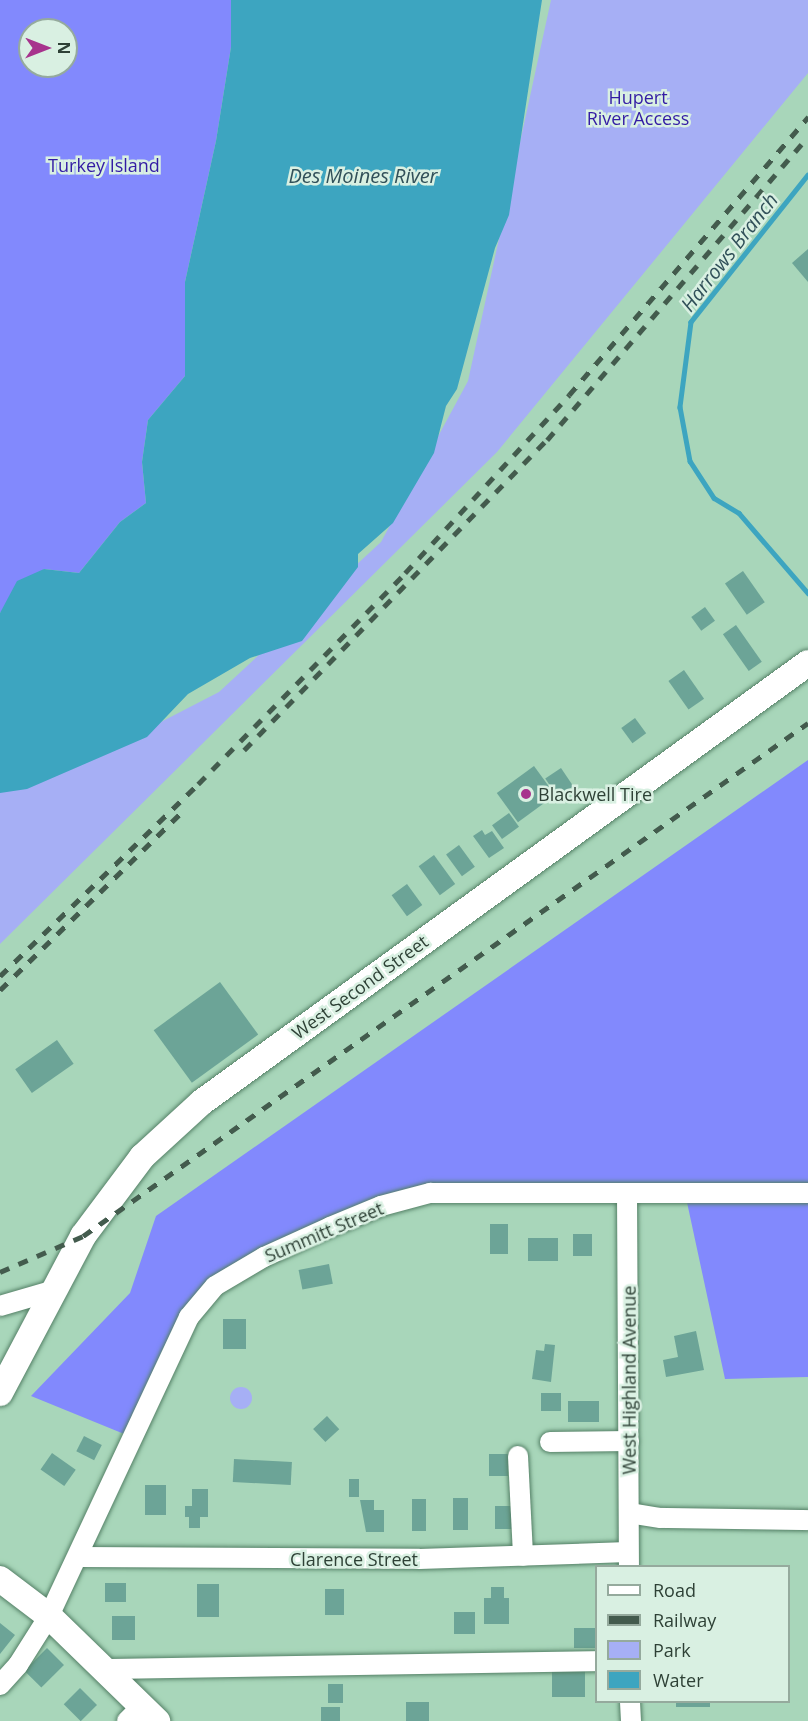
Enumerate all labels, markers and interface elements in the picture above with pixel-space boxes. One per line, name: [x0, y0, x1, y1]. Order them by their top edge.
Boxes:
north arrow: [18, 18, 78, 78]
text: N: [53, 41, 75, 55]
park label: Hupert River Access: [587, 87, 689, 130]
park label: Turkey Island: [48, 154, 160, 176]
water label: Des Moines River: [288, 163, 438, 187]
water label: Harrows Branch: [675, 188, 783, 316]
place label: Blackwell Tire: [538, 783, 652, 805]
marker: Blackwell Tire: [519, 787, 533, 801]
street label: West Second Street: [288, 930, 432, 1044]
street label: Summitt Street: [262, 1197, 386, 1267]
street label: West Highland Avenue: [618, 1286, 640, 1474]
street label: Clarence Street: [290, 1548, 418, 1570]
legend: [595, 1565, 790, 1703]
text: Road: [653, 1578, 696, 1602]
text: Railway: [653, 1608, 716, 1632]
text: Park: [653, 1638, 691, 1662]
text: Water: [653, 1668, 704, 1692]

